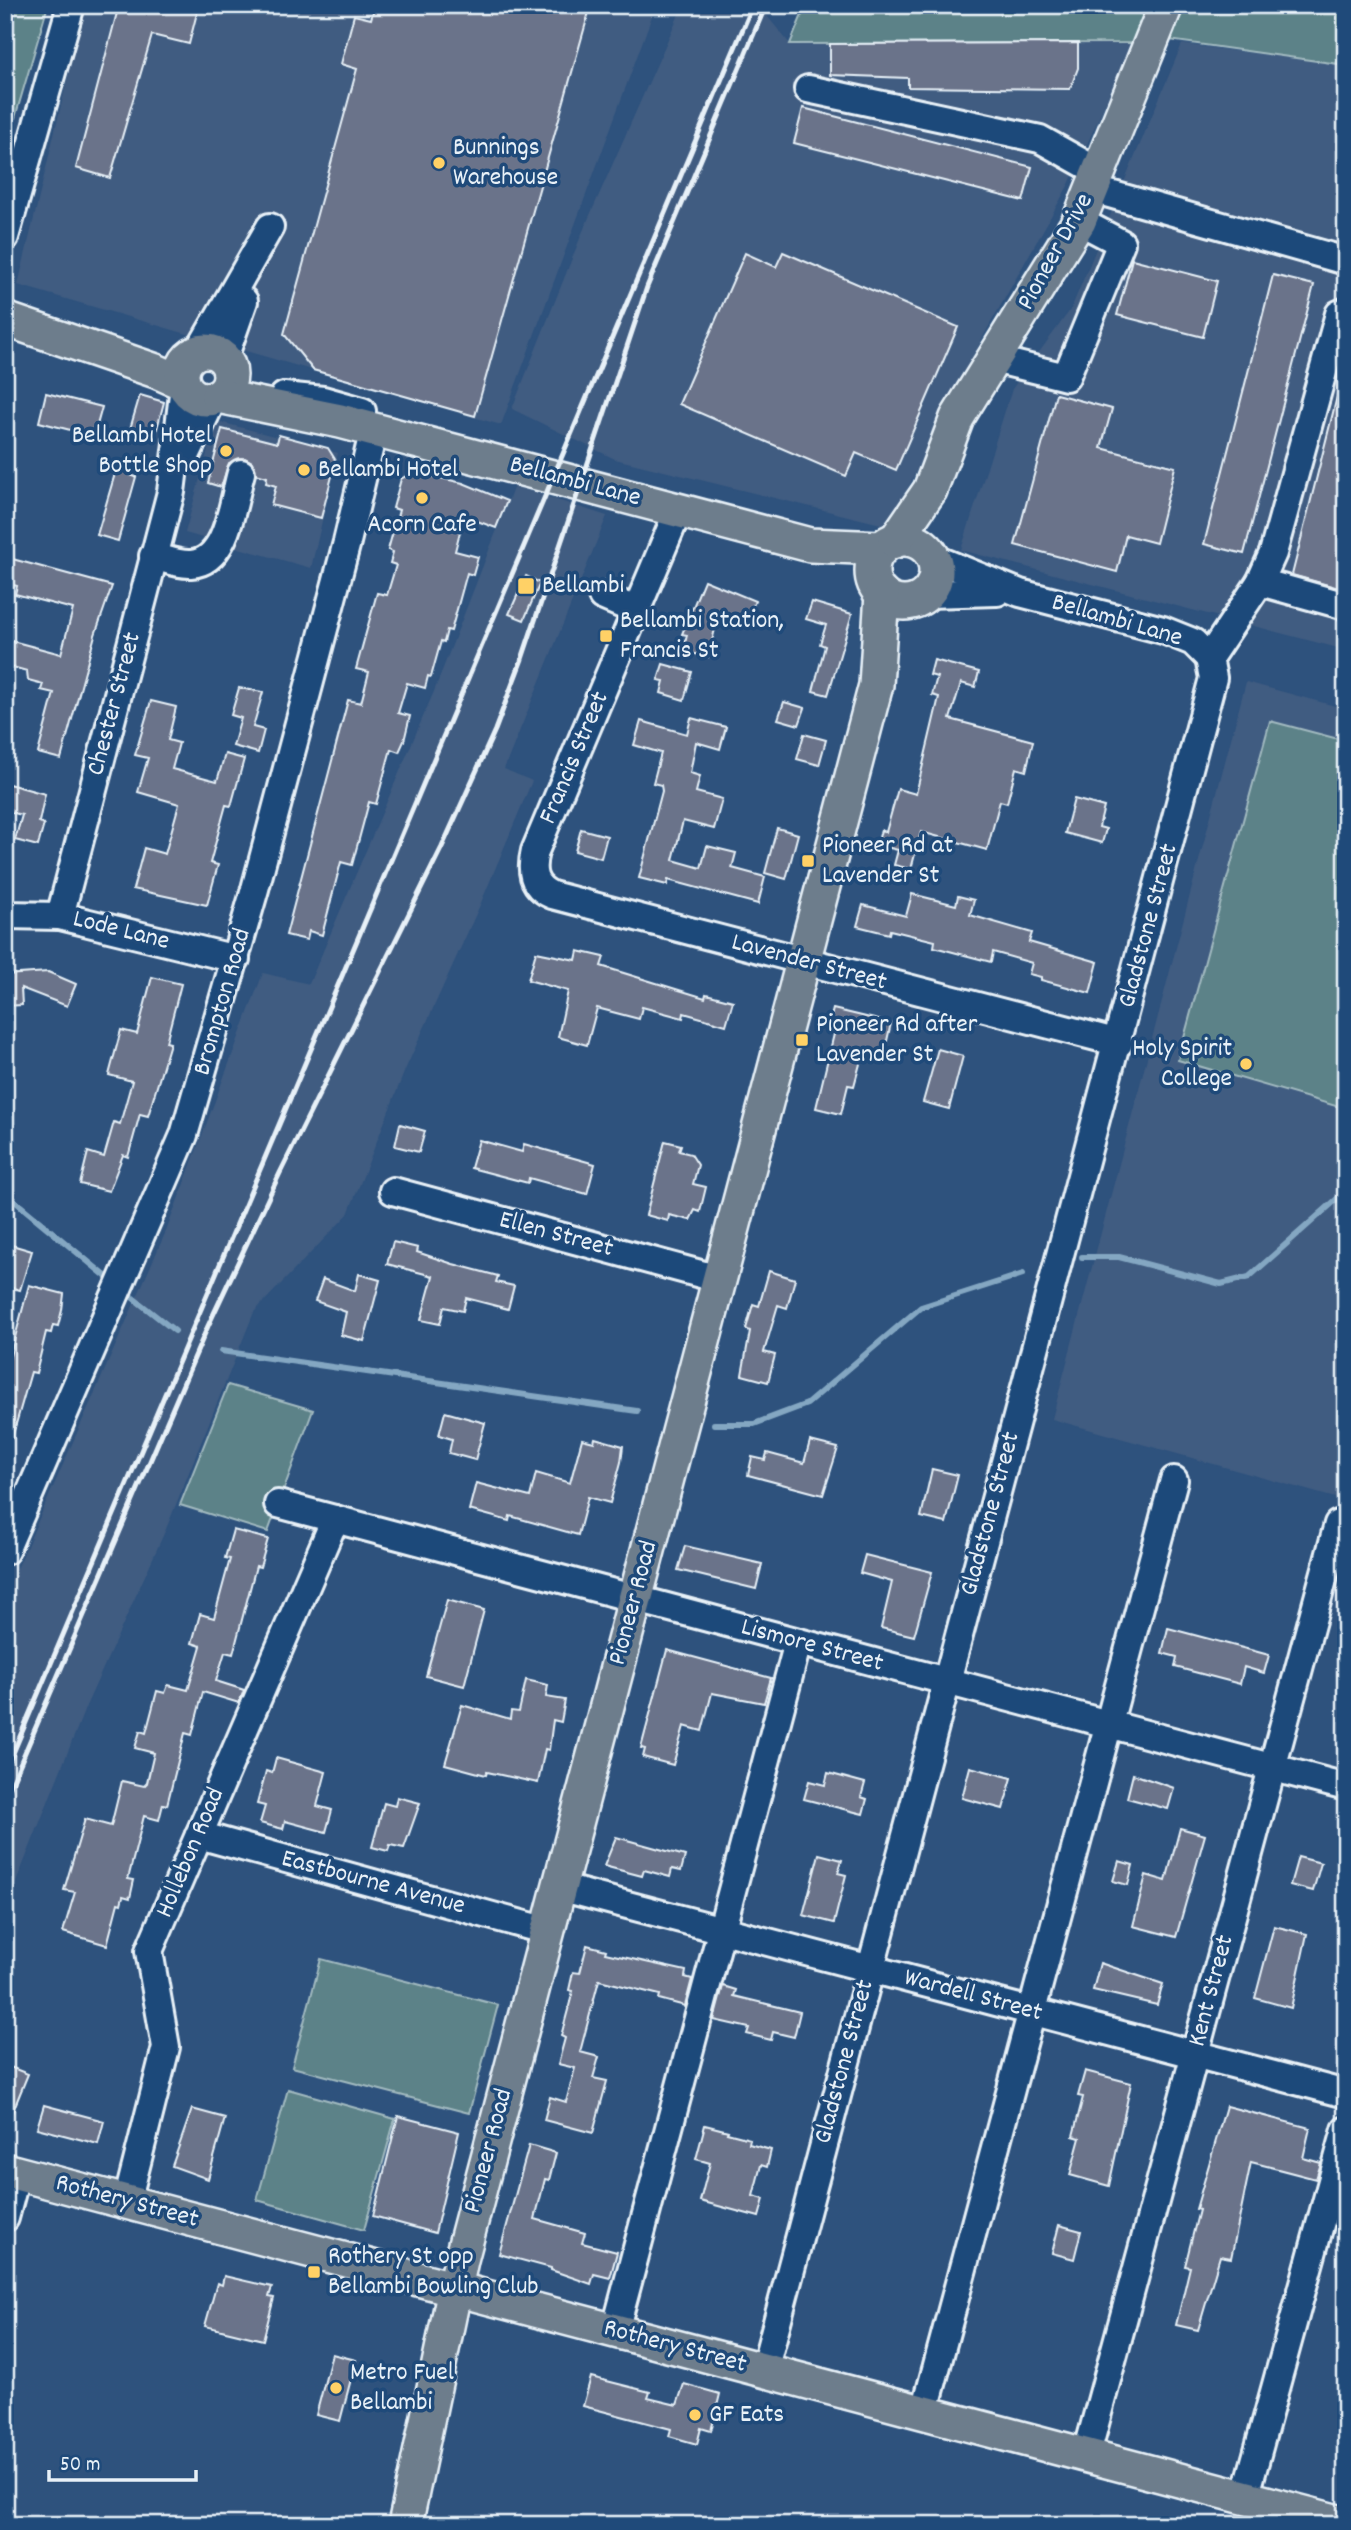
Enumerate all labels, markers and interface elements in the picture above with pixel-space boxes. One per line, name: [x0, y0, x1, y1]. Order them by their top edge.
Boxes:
place label: Bunnings Warehouse: [453, 130, 558, 197]
marker: Bunnings Warehouse: [431, 155, 447, 171]
street label: Pioneer Drive: [1009, 187, 1103, 317]
place label: Bellambi Hotel Bottle Shop: [72, 418, 212, 485]
marker: Bellambi Hotel Bottle Shop: [218, 443, 234, 459]
street label: Bellambi Lane: [505, 447, 645, 517]
place label: Bellambi Hotel: [318, 452, 458, 489]
marker: Bellambi Hotel: [296, 462, 312, 478]
marker: Acorn Cafe: [414, 490, 430, 506]
place label: Acorn Cafe: [367, 507, 477, 544]
place label: Bellambi: [542, 568, 624, 605]
marker: Bellambi: [516, 576, 536, 596]
street label: Bellambi Lane: [1047, 585, 1187, 657]
place label: Bellambi Station, Francis St: [620, 603, 784, 670]
street label: Chester Street: [78, 628, 152, 780]
marker: Bellambi Station, Francis St: [598, 628, 614, 644]
street label: Francis Street: [530, 686, 620, 830]
place label: Pioneer Rd at Lavender St: [822, 828, 954, 895]
street label: Gladstone Street: [1109, 839, 1189, 1012]
marker: Pioneer Rd at Lavender St: [800, 853, 816, 869]
street label: Lode Lane: [69, 901, 173, 961]
street label: Brompton Road: [184, 924, 262, 1080]
street label: Lavender Street: [727, 924, 891, 1002]
place label: Pioneer Rd after Lavender St: [816, 1007, 978, 1074]
place label: Holy Spirit College: [1132, 1031, 1232, 1098]
marker: Pioneer Rd after Lavender St: [794, 1032, 810, 1048]
marker: Holy Spirit College: [1238, 1056, 1254, 1072]
street label: Ellen Street: [495, 1202, 618, 1268]
street label: Gladstone Street: [951, 1427, 1031, 1600]
street label: Pioneer Road: [600, 1537, 668, 1669]
street label: Lismore Street: [737, 1609, 888, 1683]
street label: Hollebon Road: [147, 1782, 235, 1924]
street label: Eastbourne Avenue: [277, 1841, 469, 1925]
street label: Kent Street: [1179, 1931, 1245, 2051]
street label: Wardell Street: [900, 1960, 1047, 2032]
street label: Gladstone Street: [805, 1975, 885, 2148]
street label: Pioneer Road: [455, 2085, 523, 2217]
street label: Rothery Street: [51, 2165, 203, 2239]
place label: Rothery St opp Bellambi Bowling Club: [328, 2239, 539, 2306]
marker: Rothery St opp Bellambi Bowling Club: [306, 2264, 322, 2280]
street label: Rothery Street: [599, 2310, 751, 2384]
place label: Metro Fuel Bellambi: [350, 2355, 454, 2422]
marker: Metro Fuel Bellambi: [328, 2380, 344, 2396]
place label: GF Eats: [709, 2397, 784, 2434]
marker: GF Eats: [687, 2407, 703, 2423]
scale bar: [49, 2439, 196, 2483]
text: 50 m: [60, 2451, 100, 2481]

